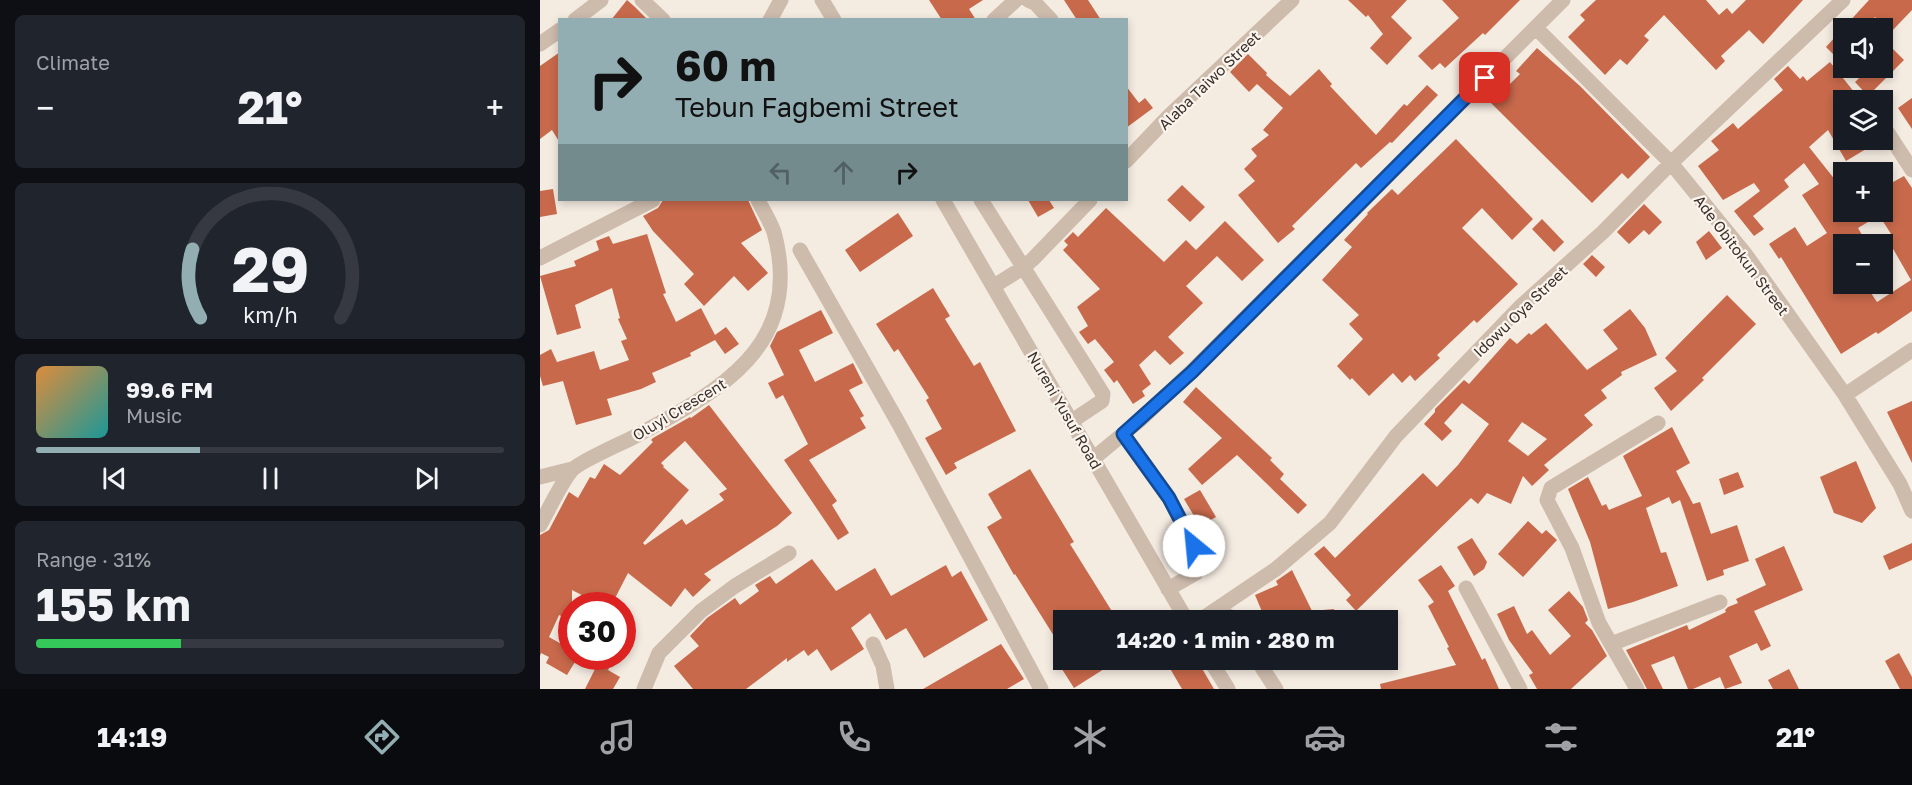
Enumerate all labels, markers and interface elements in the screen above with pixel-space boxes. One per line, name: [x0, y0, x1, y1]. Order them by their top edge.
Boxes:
map controls: [1833, 18, 1893, 294]
button: sound: [1833, 18, 1893, 78]
street label: Alaba Taiwo Street: [1155, 27, 1263, 133]
text: 60 m: [675, 40, 776, 90]
icon: right: [576, 42, 654, 120]
text: Climate: [36, 50, 110, 74]
pin: [1459, 52, 1510, 103]
icon: arrive: [1468, 61, 1501, 94]
text: 21°: [237, 80, 303, 134]
text: −: [36, 88, 54, 127]
text: +: [486, 88, 504, 127]
button: layers: [1833, 90, 1893, 150]
text: Tebun Fagbemi Street: [675, 91, 959, 123]
icon: left: [764, 156, 797, 189]
icon: ahead: [827, 156, 860, 189]
icon: right: [890, 156, 923, 189]
button: +: [1833, 162, 1893, 222]
street label: Ade Obitokun Street: [1691, 191, 1793, 319]
text: 29: [231, 231, 309, 306]
button: −: [1833, 234, 1893, 294]
street label: Idowu Oya Street: [1469, 262, 1571, 360]
text: km/h: [243, 302, 297, 328]
street label: Nureni Yusuf Road: [1024, 348, 1106, 472]
street label: Oluyi Crescent: [629, 374, 729, 444]
text: 99.6 FM: [126, 376, 213, 403]
text: Music: [126, 403, 182, 427]
icon: previous: [98, 462, 131, 495]
icon: pause: [254, 462, 287, 495]
icon: next: [410, 462, 443, 495]
position arrow: [1162, 514, 1226, 578]
text: Range · 31%: [36, 547, 151, 571]
text: 155 km: [36, 577, 191, 631]
speed limit sign: 30: [558, 592, 636, 670]
text: 14:20 · 1 min · 280 m: [1117, 626, 1334, 653]
icon: directions: [361, 716, 403, 758]
icon: music: [597, 716, 639, 758]
icon: phone: [833, 716, 875, 758]
icon: climate: [1069, 716, 1111, 758]
icon: car: [1304, 716, 1346, 758]
icon: filters: [1540, 716, 1582, 758]
text: 14:19: [97, 721, 167, 753]
text: 21°: [1776, 721, 1815, 753]

